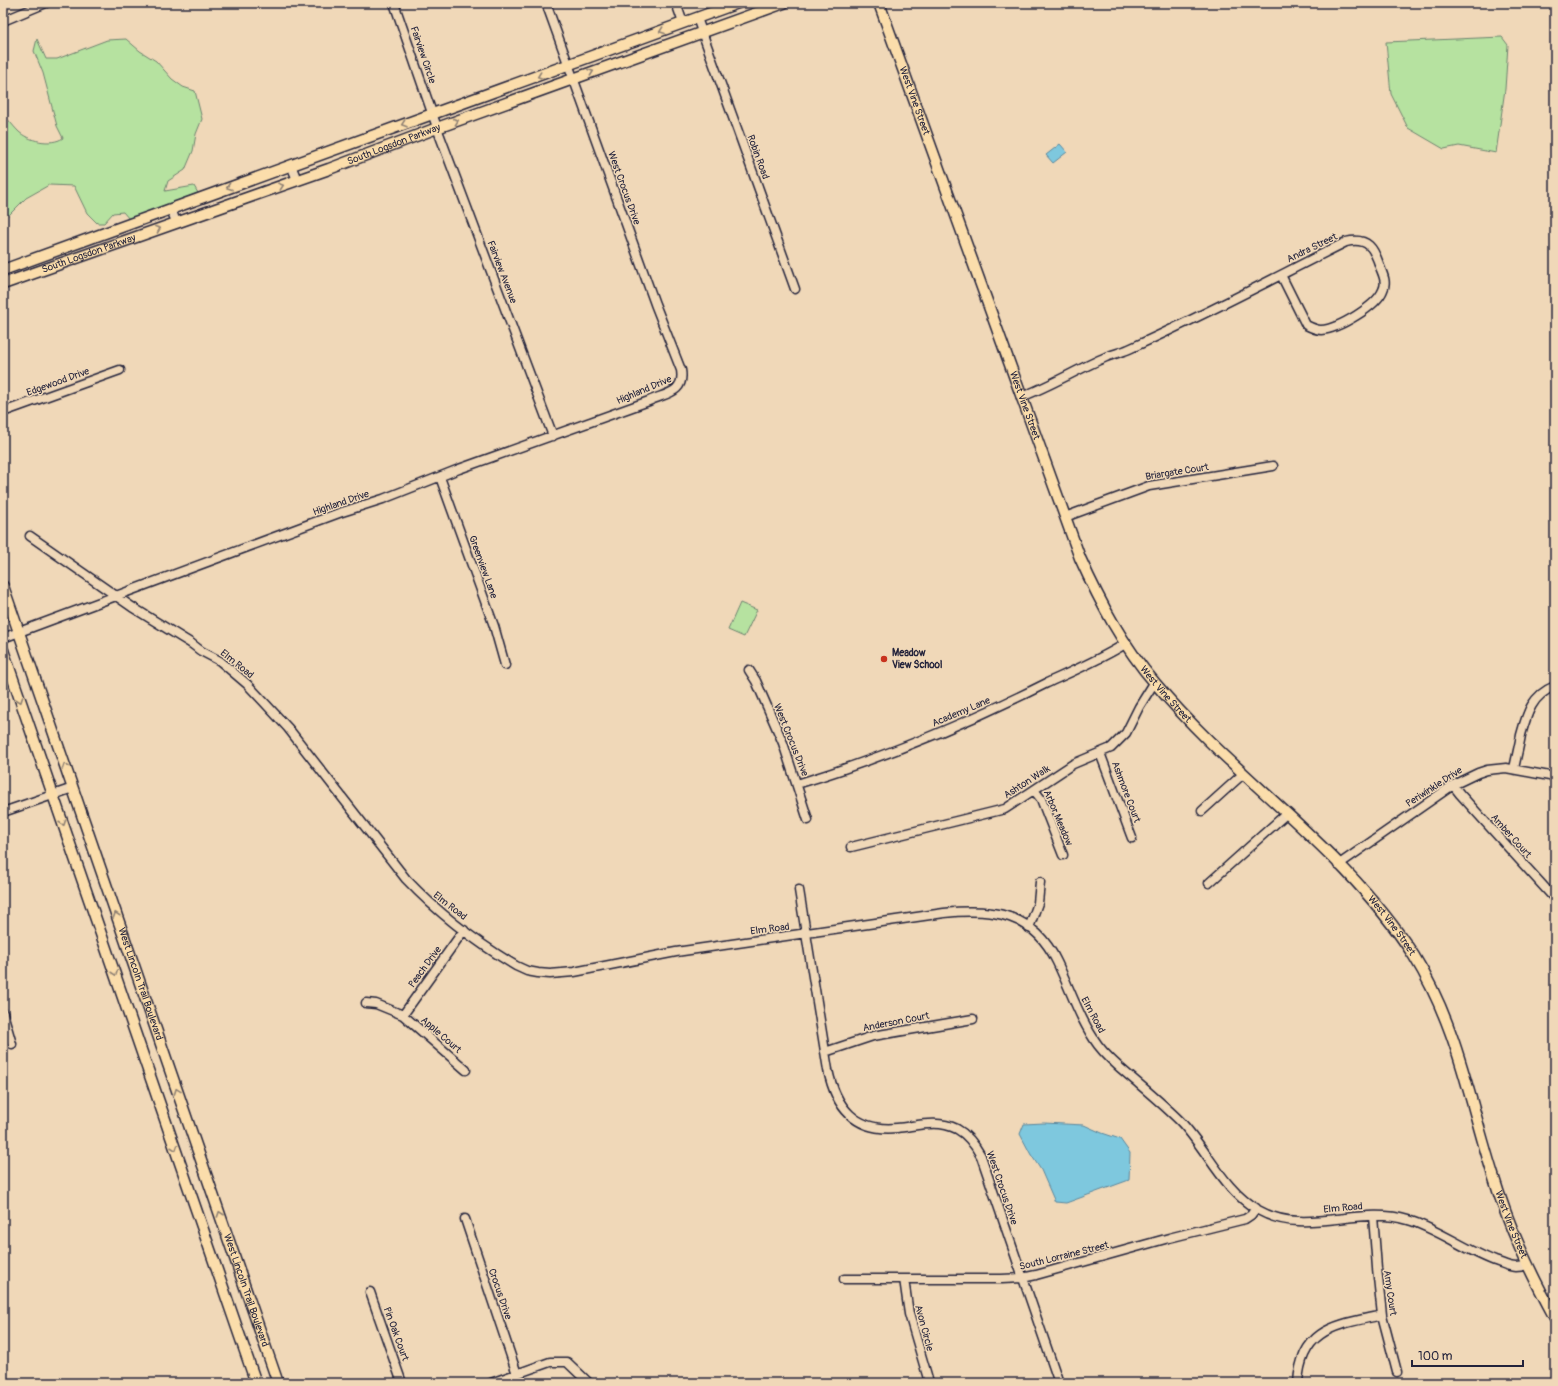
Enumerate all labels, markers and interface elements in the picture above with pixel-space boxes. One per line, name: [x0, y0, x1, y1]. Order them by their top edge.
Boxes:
street label: Fairview Circle: [408, 25, 438, 85]
one-way arrow: [658, 26, 665, 35]
street label: West Vine Street: [897, 65, 933, 137]
one-way arrow: [587, 69, 594, 77]
one-way arrow: [536, 71, 543, 79]
one-way arrow: [452, 118, 459, 126]
one-way arrow: [401, 120, 408, 128]
street label: South Logsdon Parkway: [346, 121, 443, 168]
street label: Robin Road: [744, 133, 772, 181]
street label: West Crocus Drive: [605, 150, 643, 226]
one-way arrow: [226, 182, 233, 191]
one-way arrow: [277, 182, 284, 190]
one-way arrow: [155, 225, 162, 233]
street label: Andra Street: [1285, 230, 1340, 265]
street label: South Logsdon Parkway: [40, 231, 138, 276]
street label: Fairview Avenue: [485, 239, 520, 305]
street label: Edgewood Drive: [25, 365, 91, 399]
street label: West Vine Street: [1007, 370, 1043, 442]
street label: Highland Drive: [615, 373, 673, 407]
street label: Briargate Court: [1144, 461, 1210, 483]
street label: Highland Drive: [311, 488, 371, 518]
street label: Greenview Lane: [466, 534, 500, 600]
street label: Elm Road: [218, 647, 256, 681]
place label: Meadow View School: [892, 647, 942, 671]
marker: Meadow View School: [879, 654, 889, 664]
street label: West Vine Street: [1137, 663, 1194, 726]
street label: Academy Lane: [930, 694, 992, 730]
one-way arrow: [16, 697, 24, 704]
street label: West Crocus Drive: [771, 702, 811, 778]
street label: Ashmore Court: [1109, 760, 1144, 825]
one-way arrow: [61, 762, 70, 769]
street label: Ashton Walk: [1002, 762, 1053, 801]
street label: Periwinkle Drive: [1404, 764, 1465, 810]
street label: Arbor Meadow: [1041, 788, 1075, 848]
street label: Amber Court: [1488, 812, 1534, 861]
one-way arrow: [58, 820, 67, 827]
street label: Elm Road: [431, 889, 469, 923]
street label: West Vine Street: [1365, 893, 1419, 959]
one-way arrow: [112, 912, 121, 919]
street label: Elm Road: [750, 921, 790, 937]
street label: West Lincoln Trail Boulevard: [115, 926, 165, 1042]
street label: Peach Drive: [406, 944, 444, 990]
one-way arrow: [110, 969, 118, 976]
street label: Elm Road: [1078, 995, 1108, 1035]
street label: Anderson Court: [862, 1009, 931, 1034]
street label: Apple Court: [418, 1014, 464, 1056]
one-way arrow: [173, 1088, 181, 1095]
one-way arrow: [171, 1145, 179, 1152]
street label: West Crocus Drive: [984, 1150, 1020, 1226]
street label: West Vine Street: [1492, 1189, 1530, 1261]
street label: Elm Road: [1323, 1200, 1363, 1216]
one-way arrow: [216, 1210, 224, 1217]
street label: West Lincoln Trail Boulevard: [221, 1232, 271, 1348]
street label: South Lorraine Street: [1018, 1239, 1111, 1273]
street label: Crocus Drive: [486, 1267, 514, 1321]
street label: Amy Court: [1381, 1269, 1399, 1317]
street label: Avon Circle: [912, 1304, 936, 1353]
street label: Pin Oak Court: [381, 1305, 412, 1364]
scale bar: [1412, 1342, 1523, 1368]
text: 100 m: [1418, 1349, 1453, 1364]

